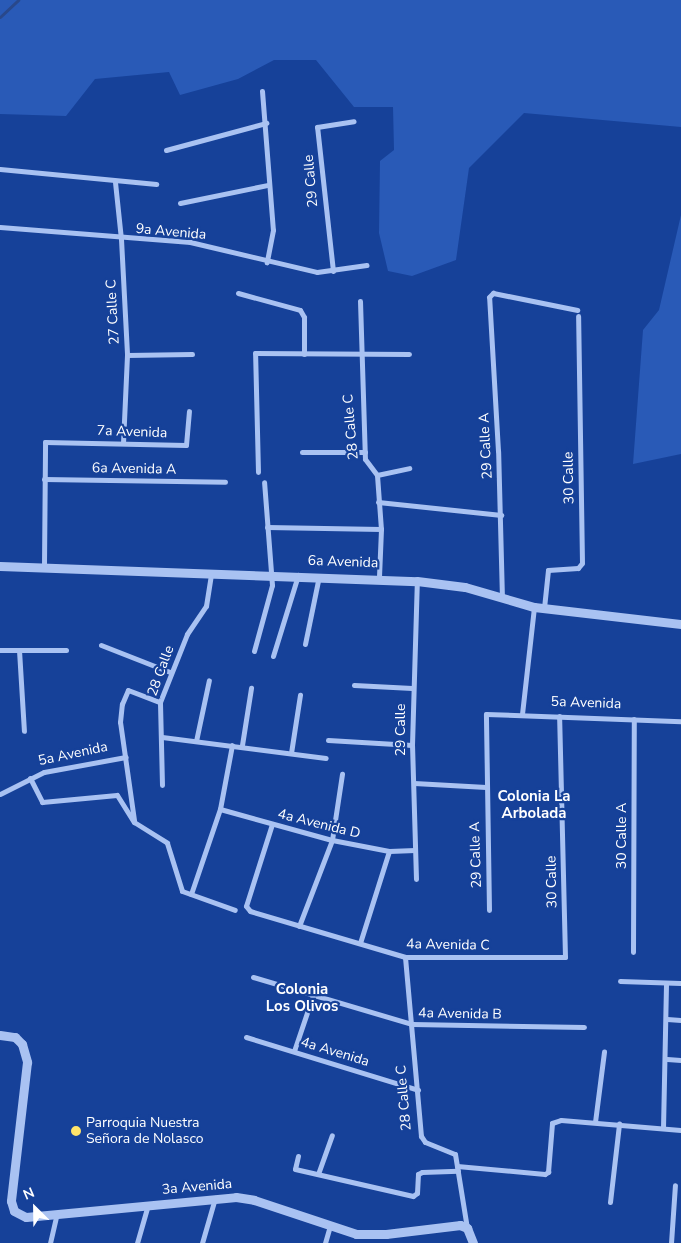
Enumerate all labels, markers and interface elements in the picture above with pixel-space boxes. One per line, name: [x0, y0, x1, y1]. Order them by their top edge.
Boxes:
street label: 29 Calle: [300, 154, 322, 208]
street label: 9a Avenida: [135, 221, 207, 243]
street label: 27 Calle C: [103, 279, 123, 345]
street label: 28 Calle C: [340, 394, 362, 460]
street label: 29 Calle A: [476, 412, 496, 480]
street label: 7a Avenida: [96, 422, 168, 442]
street label: 30 Calle: [560, 452, 578, 504]
street label: 6a Avenida A: [92, 460, 176, 478]
street label: 6a Avenida: [307, 552, 379, 572]
street label: 28 Calle: [144, 643, 178, 699]
street label: 5a Avenida: [550, 693, 622, 713]
street label: 29 Calle: [393, 704, 409, 756]
street label: 5a Avenida: [37, 738, 109, 770]
district label: Colonia La Arbolada: [497, 787, 571, 822]
street label: 30 Calle A: [614, 803, 630, 869]
street label: 4a Avenida D: [276, 806, 362, 842]
street label: 29 Calle A: [466, 821, 486, 889]
street label: 30 Calle: [543, 856, 561, 908]
street label: 4a Avenida C: [406, 936, 490, 954]
district label: Colonia Los Olivos: [266, 980, 338, 1015]
street label: 4a Avenida B: [418, 1005, 502, 1023]
street label: 4a Avenida: [299, 1034, 371, 1070]
street label: 28 Calle C: [393, 1065, 415, 1131]
place label: Parroquia Nuestra Señora de Nolasco: [86, 1115, 204, 1148]
marker: Parroquia Nuestra Señora de Nolasco: [70, 1125, 82, 1137]
street label: 3a Avenida: [161, 1176, 233, 1198]
north arrow: [10, 1183, 60, 1233]
text: N: [20, 1183, 37, 1205]

